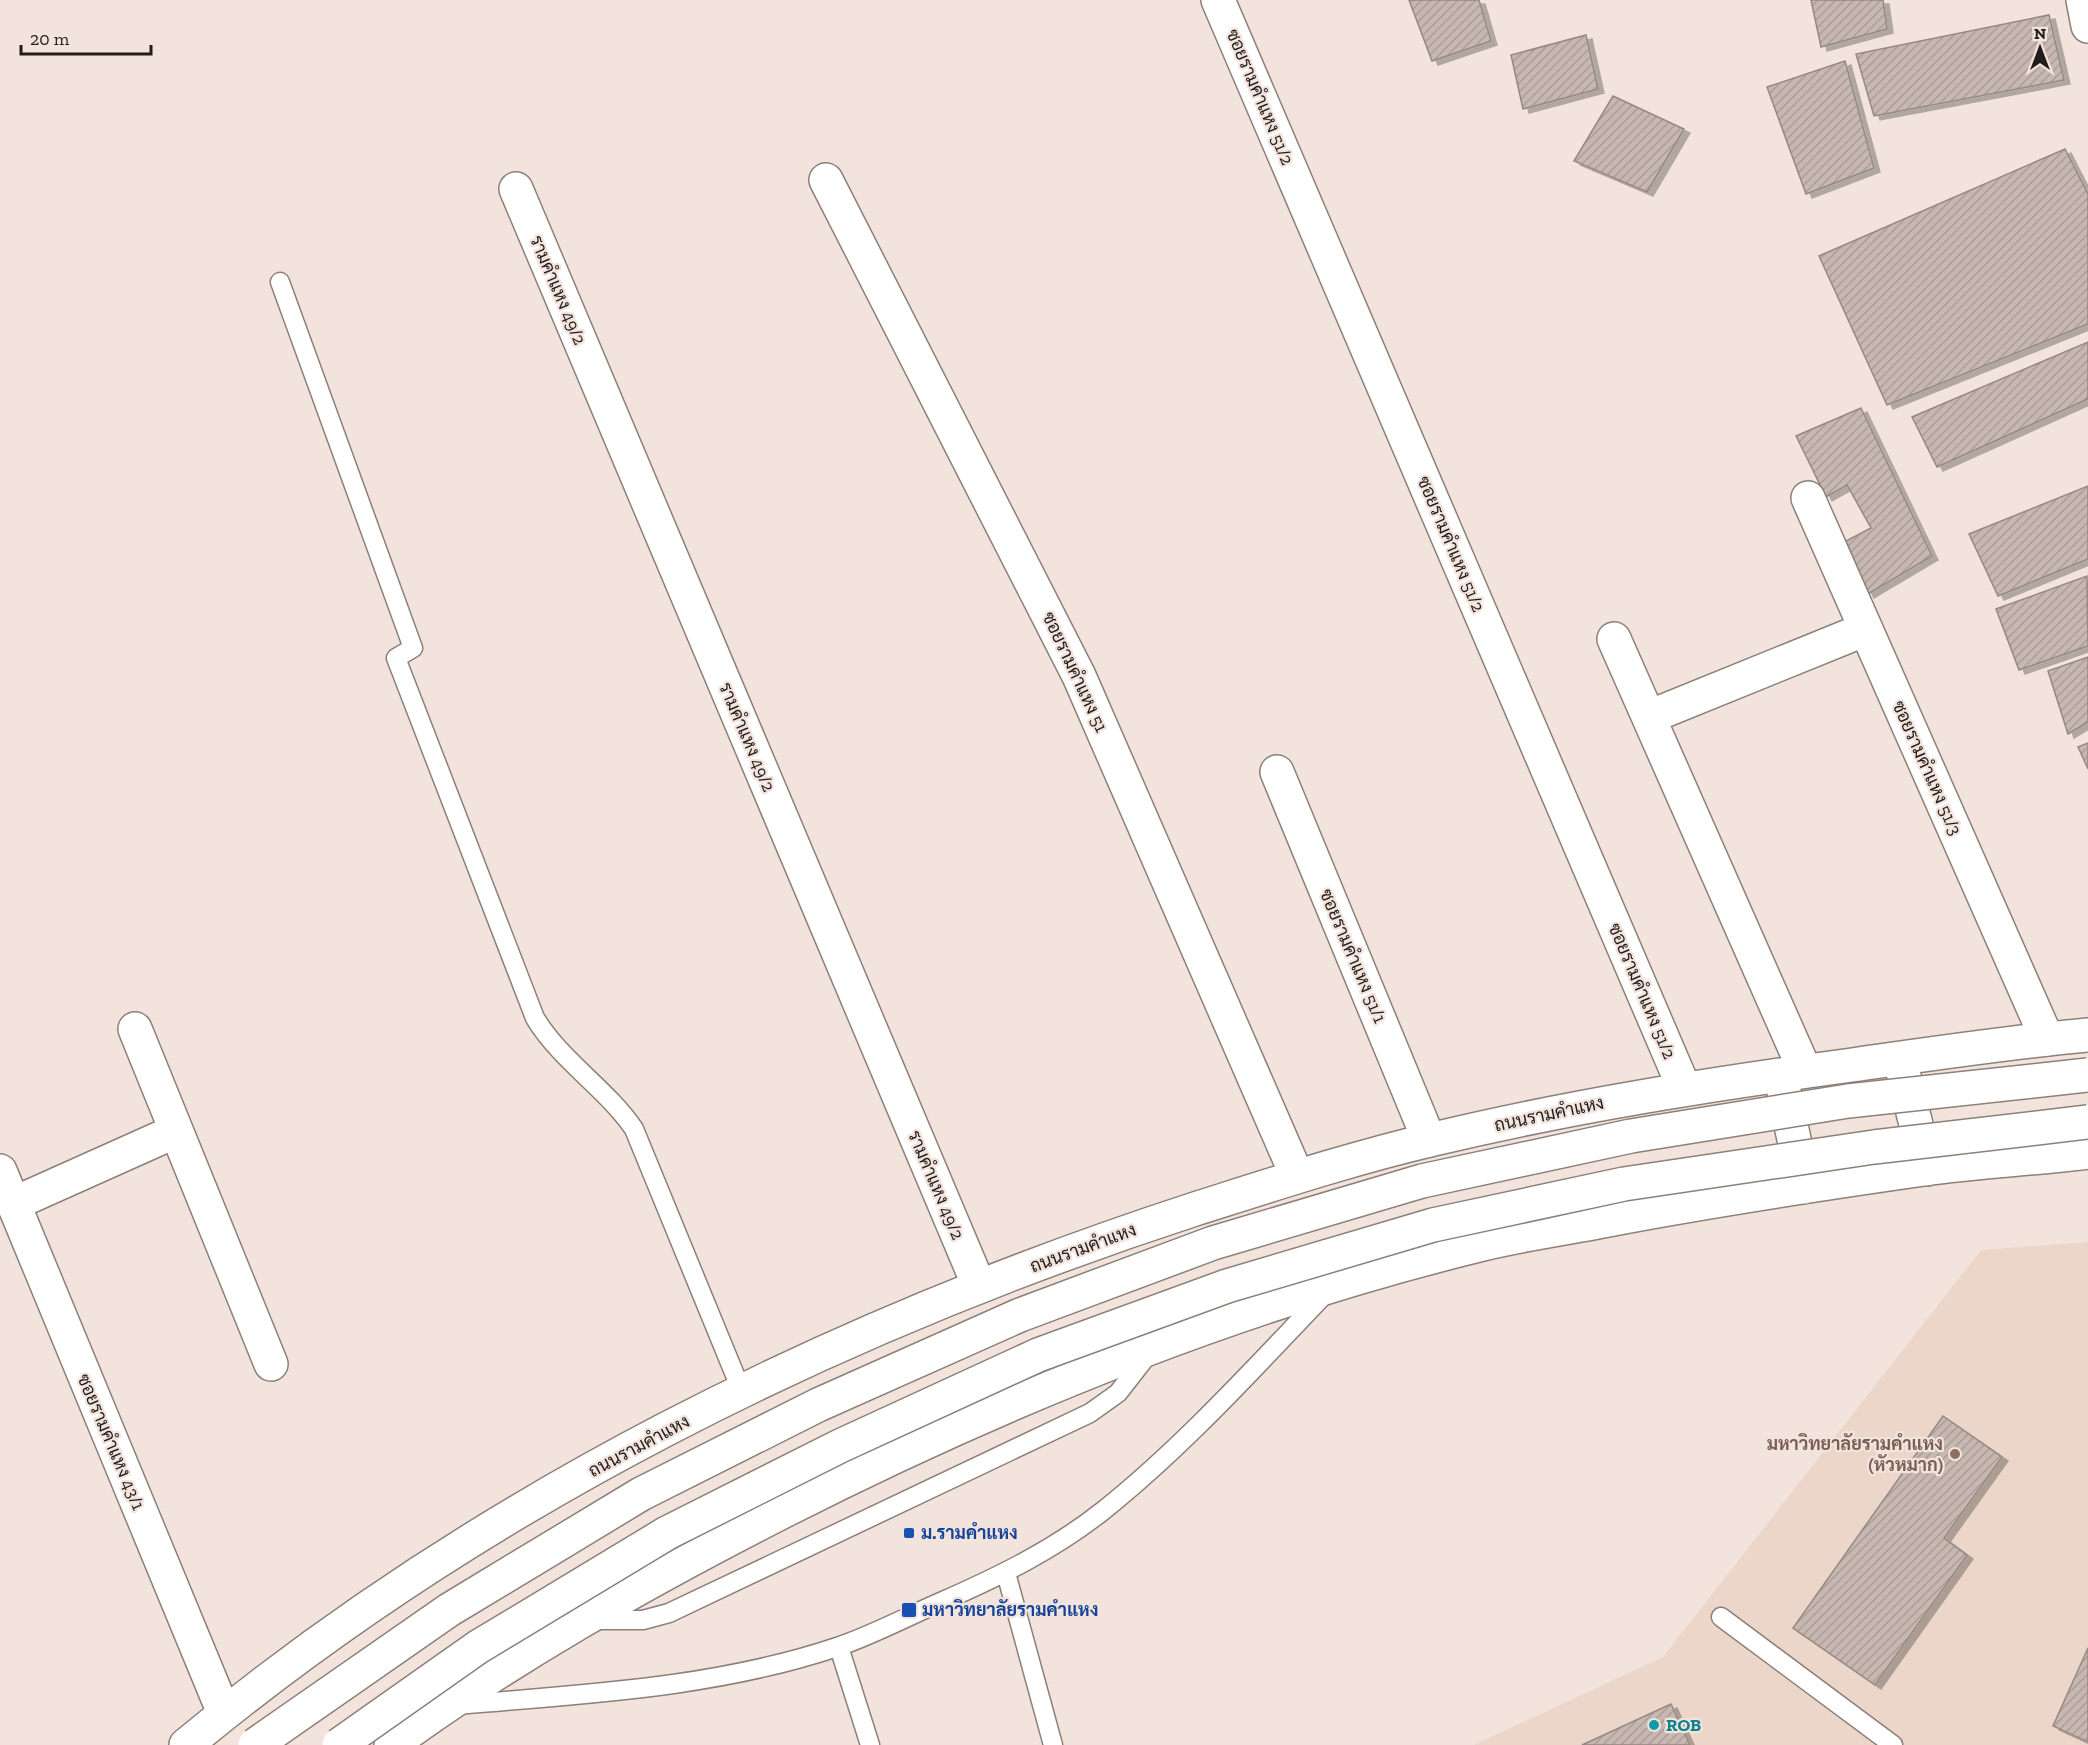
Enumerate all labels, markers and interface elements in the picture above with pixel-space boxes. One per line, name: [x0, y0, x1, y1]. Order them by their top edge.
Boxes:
scale bar: [21, 18, 152, 56]
north arrow: [2010, 18, 2070, 78]
text: N: [2034, 24, 2046, 43]
street label: ซอยรามคำแหง 51/2: [1221, 26, 1299, 168]
text: 20 m: [30, 28, 70, 50]
street label: รามคำแหง 49/2: [525, 232, 591, 348]
street label: ซอยรามคำแหง 51/2: [1412, 473, 1490, 615]
street label: ซอยรามคำแหง 51: [1037, 608, 1113, 736]
street label: รามคำแหง 49/2: [714, 679, 780, 795]
street label: ซอยรามคำแหง 51/3: [1887, 697, 1967, 839]
street label: ซอยรามคำแหง 51/1: [1315, 886, 1391, 1026]
street label: ซอยรามคำแหง 51/2: [1603, 920, 1681, 1062]
street label: ถนนรามคำแหง: [1492, 1092, 1606, 1136]
street label: รามคำแหง 49/2: [903, 1127, 969, 1243]
street label: ถนนรามคำแหง: [1027, 1219, 1139, 1277]
street label: ซอยรามคำแหง 43/1: [72, 1371, 150, 1513]
street label: ถนนรามคำแหง: [585, 1410, 693, 1482]
place label: มหาวิทยาลัยรามคำแหง (หัวหมาก): [1767, 1432, 1943, 1476]
marker: มหาวิทยาลัยรามคำแหง (หัวหมาก): [1948, 1447, 1962, 1461]
place label: ม.รามคำแหง: [921, 1521, 1018, 1544]
marker: ม.รามคำแหง: [902, 1526, 916, 1540]
place label: มหาวิทยาลัยรามคำแหง: [922, 1598, 1098, 1621]
marker: มหาวิทยาลัยรามคำแหง: [900, 1601, 918, 1619]
place label: ROB: [1666, 1714, 1701, 1736]
marker: ROB: [1647, 1718, 1661, 1732]

